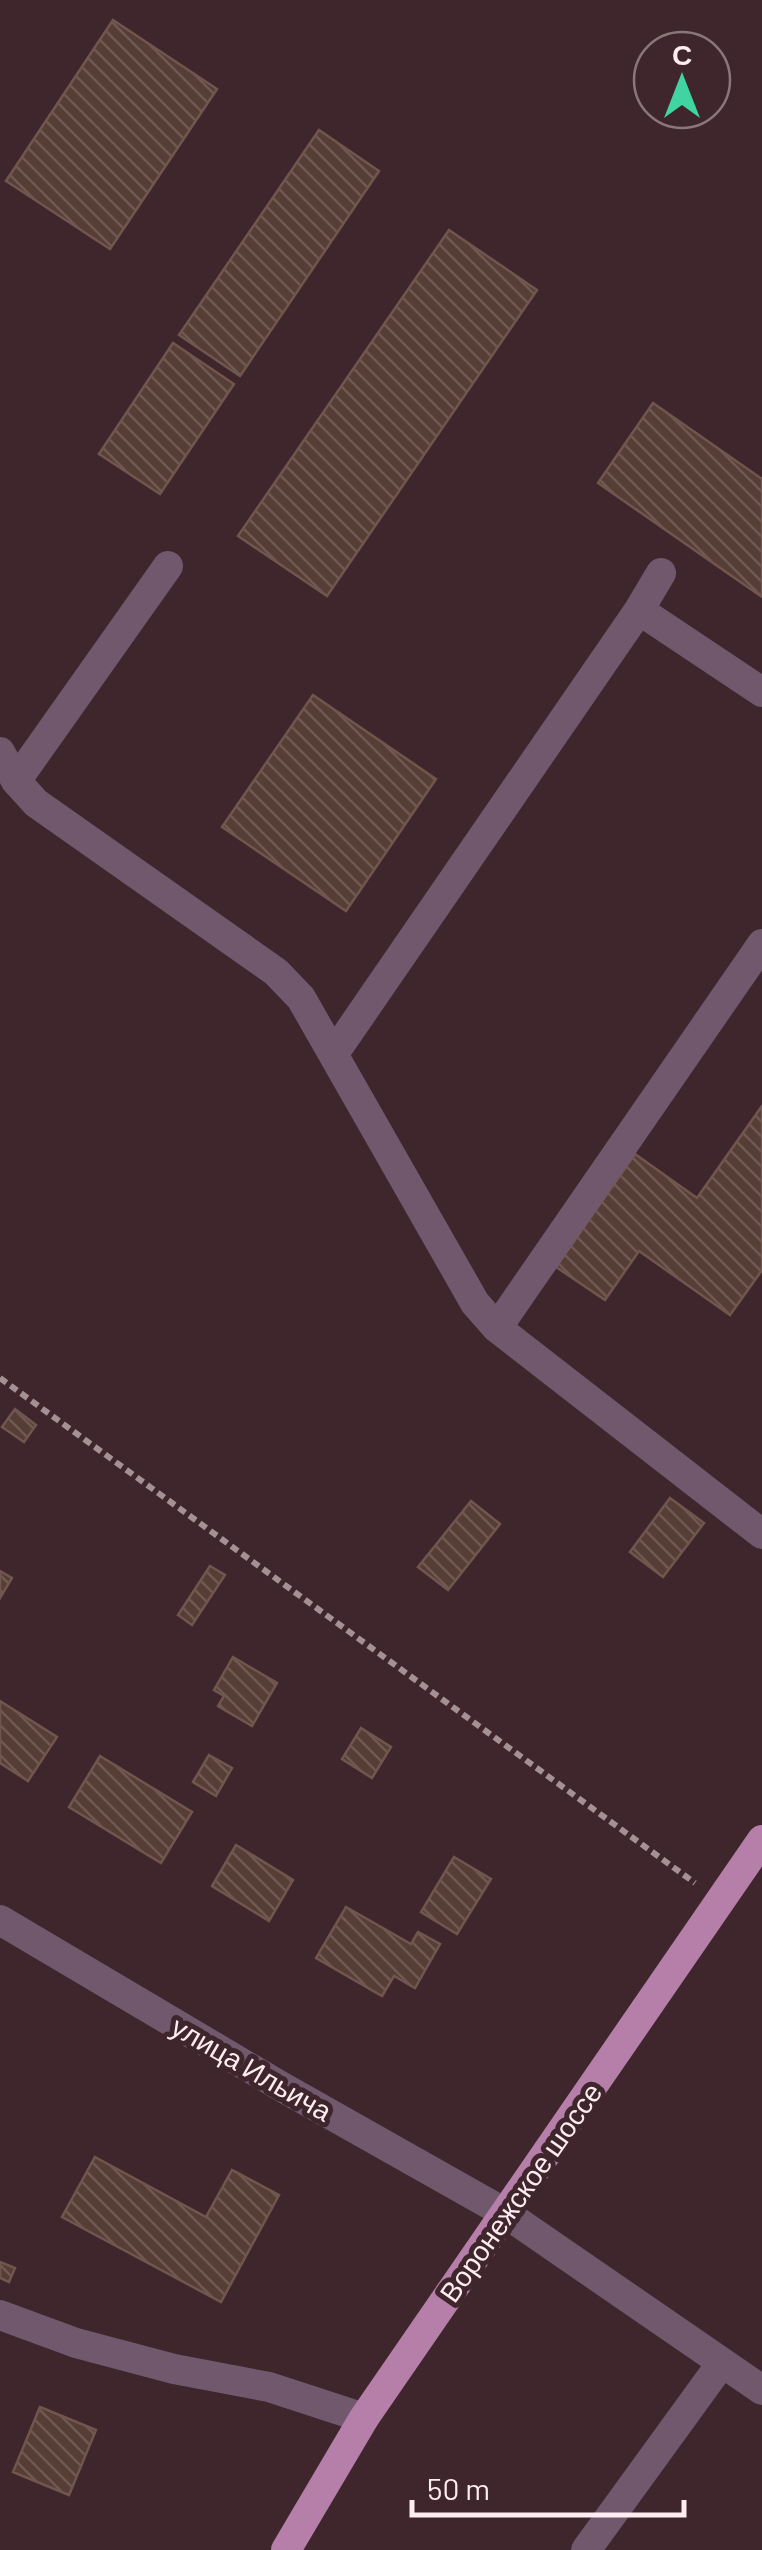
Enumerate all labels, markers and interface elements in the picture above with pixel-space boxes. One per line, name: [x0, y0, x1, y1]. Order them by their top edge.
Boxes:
north arrow: [632, 30, 732, 130]
text: С: [672, 37, 692, 71]
street label: улица Ильича: [166, 2008, 339, 2128]
street label: Воронежское шоссе: [432, 2076, 608, 2308]
scale bar: [412, 2455, 684, 2517]
text: 50 m: [427, 2470, 490, 2506]

